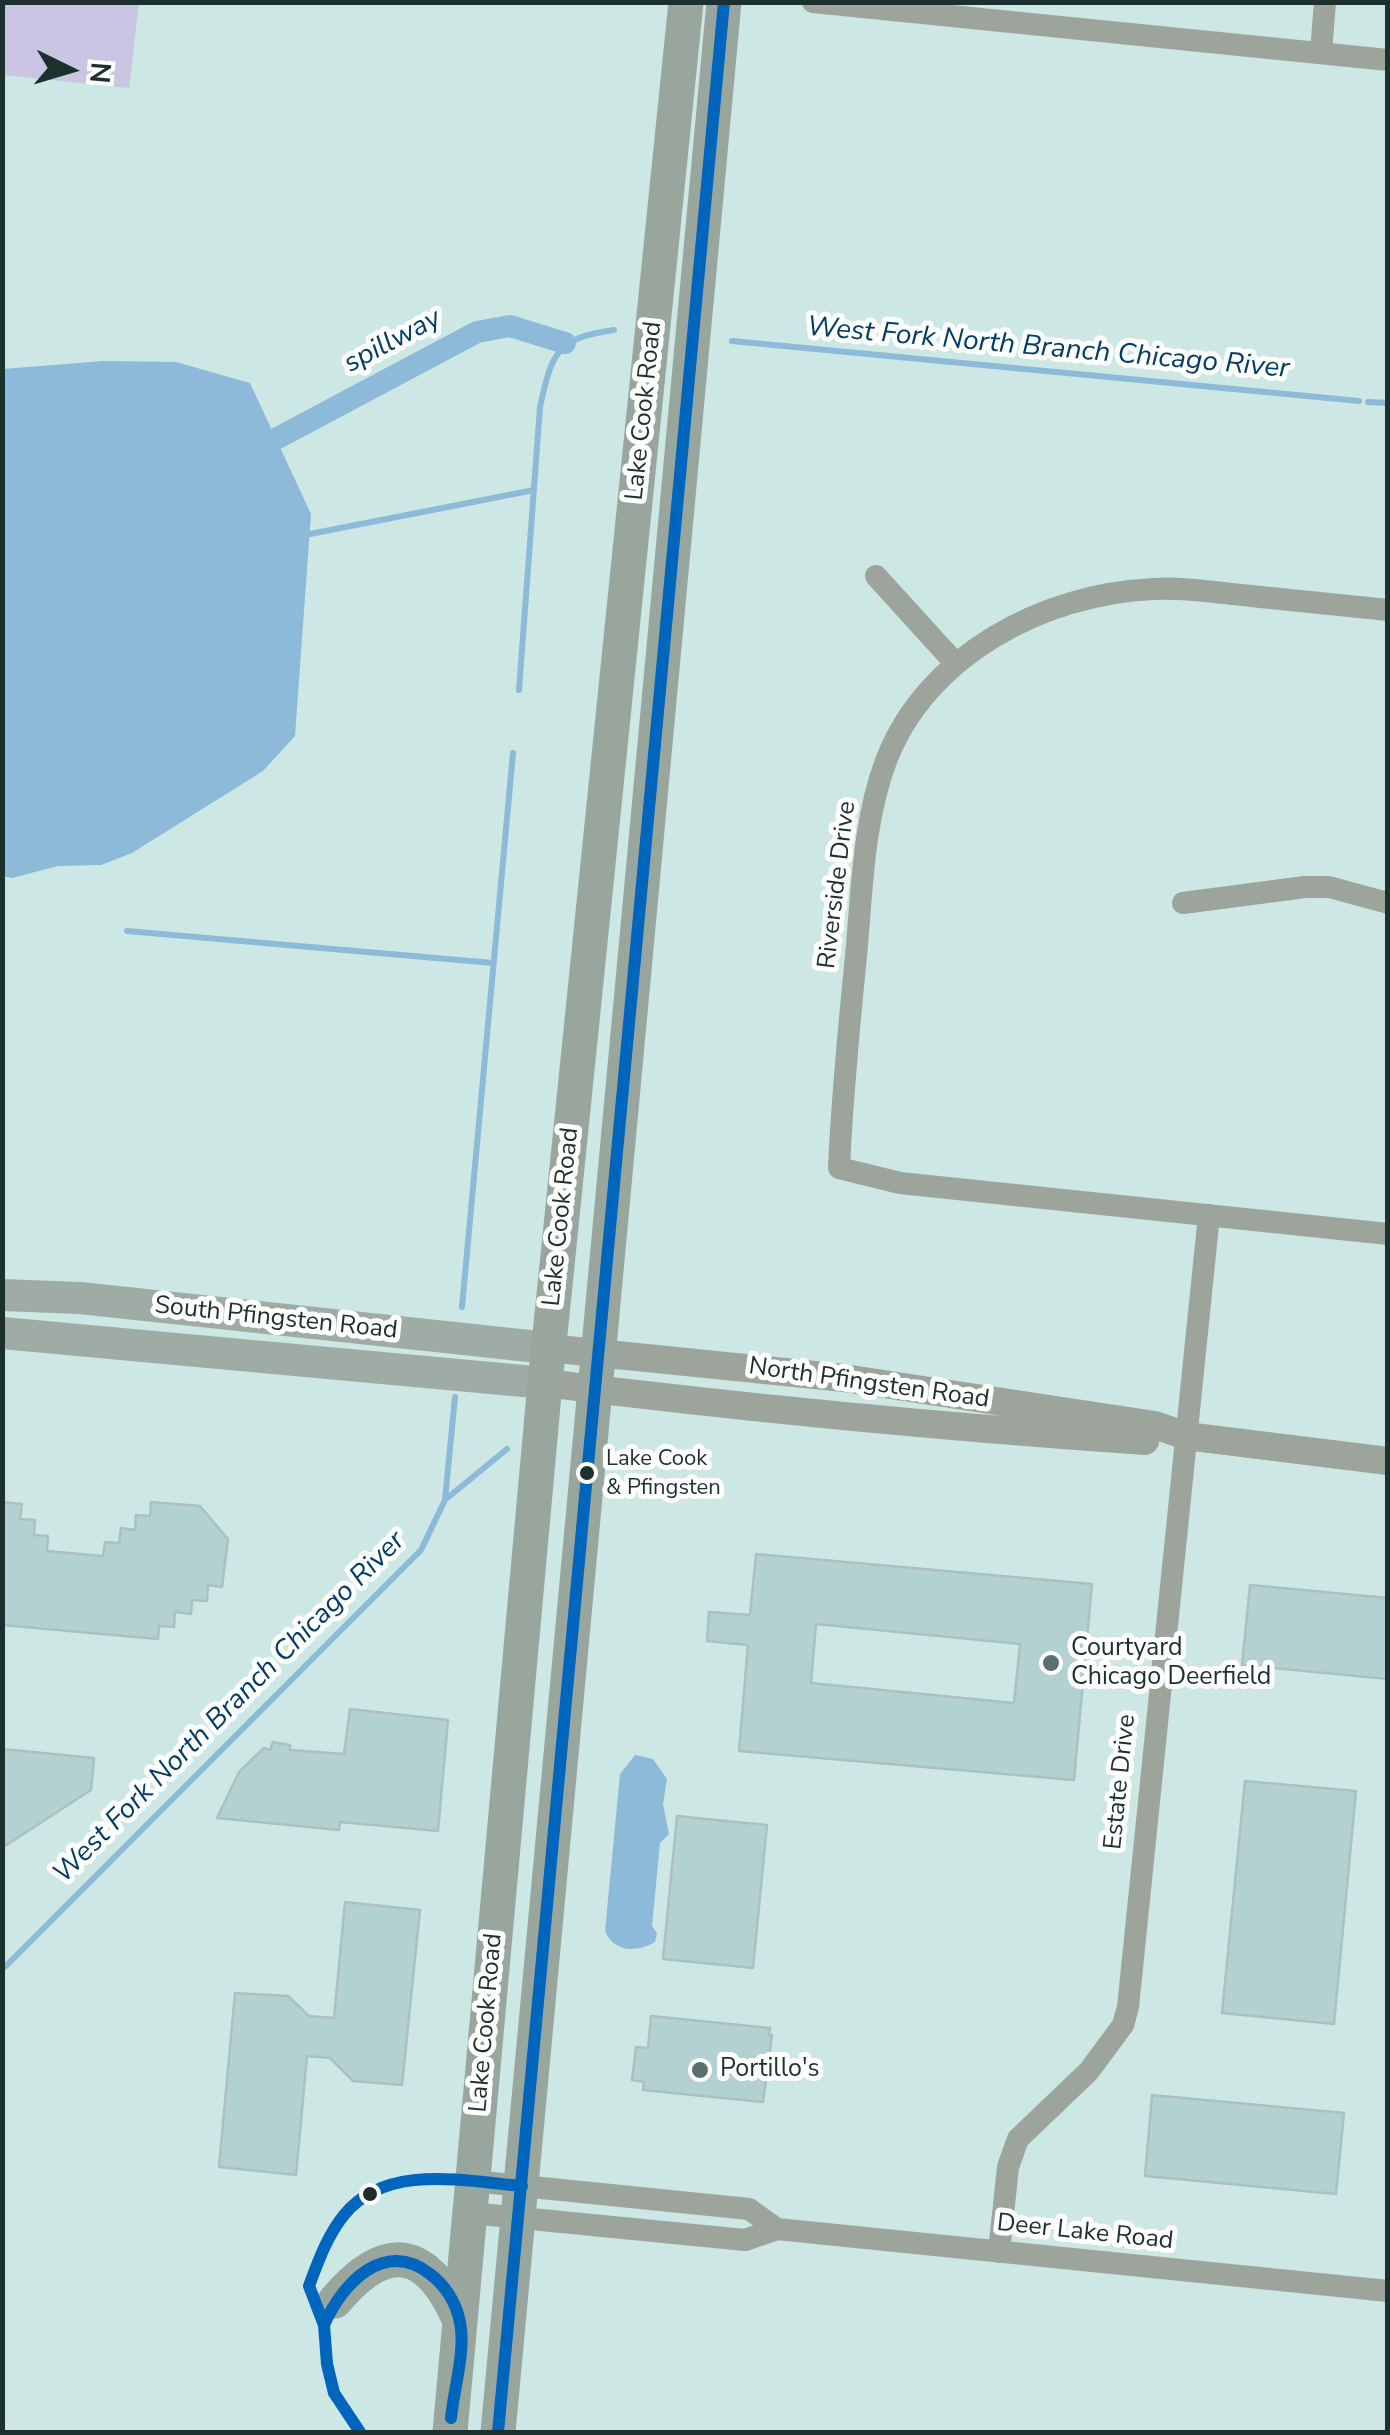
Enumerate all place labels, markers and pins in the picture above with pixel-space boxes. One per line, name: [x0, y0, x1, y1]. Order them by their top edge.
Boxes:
place label: Lake Cook & Pfingsten: [606, 1447, 721, 1498]
marker: Lake Cook & Pfingsten: [577, 1463, 597, 1483]
place label: Courtyard Chicago Deerfield: [1071, 1634, 1271, 1693]
marker: Courtyard Chicago Deerfield: [1040, 1652, 1062, 1674]
place label: Portillo's: [720, 2055, 819, 2085]
marker: Portillo's: [689, 2059, 711, 2081]
unlabelled marker: [360, 2184, 380, 2204]

